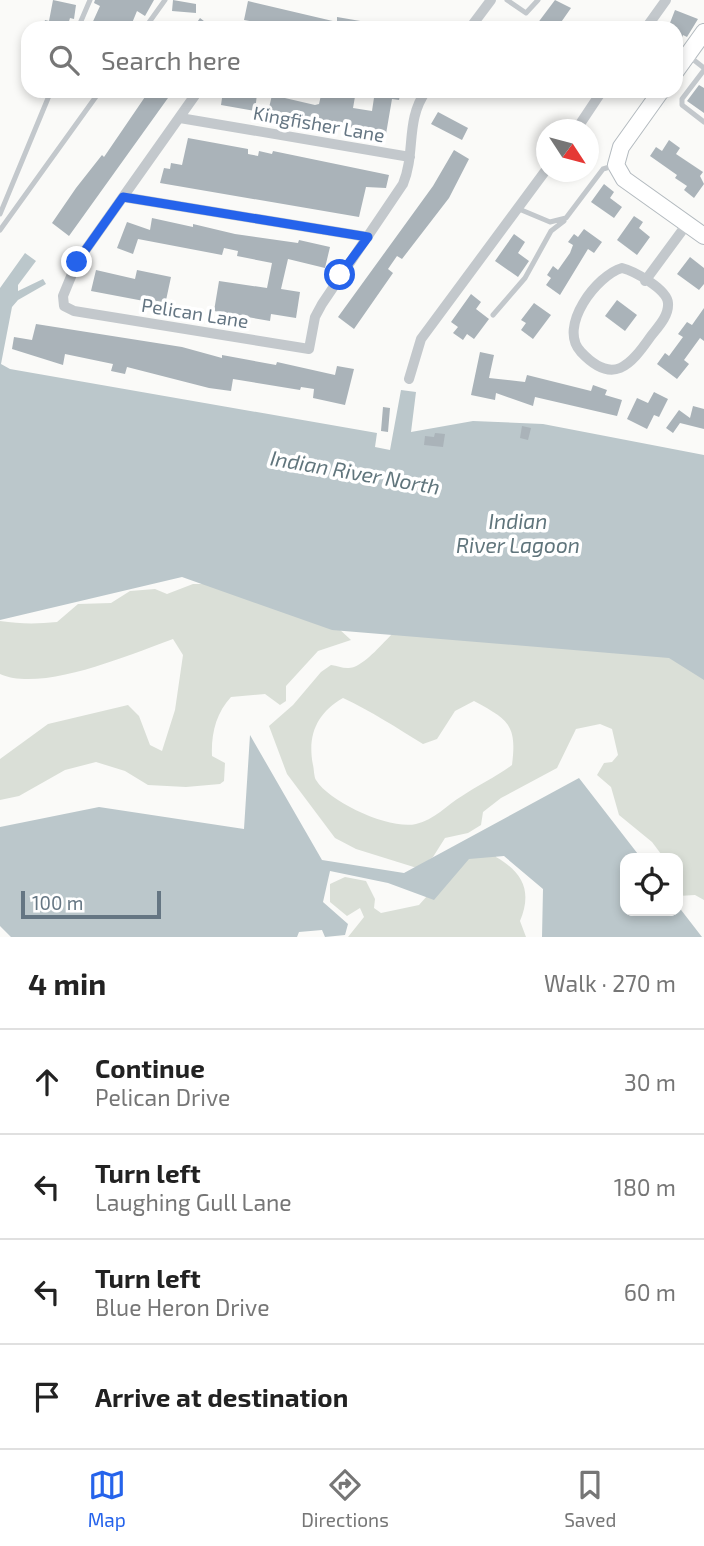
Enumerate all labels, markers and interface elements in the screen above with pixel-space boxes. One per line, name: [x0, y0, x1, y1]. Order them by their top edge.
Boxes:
search box: [21, 21, 683, 98]
icon: search: [45, 41, 83, 79]
text: Search here: [101, 44, 241, 75]
street label: Kingfisher Lane: [252, 101, 387, 146]
north arrow: [536, 119, 599, 182]
route end: [61, 246, 92, 277]
route start: [324, 259, 355, 290]
street label: Pelican Lane: [140, 293, 250, 332]
water label: Indian River North: [268, 444, 442, 499]
water label: Indian River Lagoon: [456, 508, 580, 557]
map controls: [620, 853, 683, 916]
button: locate: [620, 853, 683, 916]
scale bar: [21, 888, 161, 920]
text: 100 m: [32, 891, 83, 914]
text: 4 min: [28, 965, 106, 1001]
text: Walk · 270 m: [544, 969, 676, 997]
text: Continue: [95, 1052, 205, 1083]
icon: ahead: [28, 1063, 66, 1101]
text: 30 m: [624, 1068, 676, 1096]
text: Pelican Drive: [95, 1083, 230, 1111]
text: Turn left: [95, 1157, 201, 1188]
icon: left: [28, 1168, 66, 1206]
text: 180 m: [614, 1173, 676, 1201]
text: Laughing Gull Lane: [95, 1188, 292, 1216]
text: Turn left: [95, 1262, 201, 1293]
icon: left: [28, 1273, 66, 1311]
text: 60 m: [624, 1278, 676, 1306]
text: Blue Heron Drive: [95, 1293, 269, 1321]
icon: arrive: [28, 1378, 66, 1416]
text: Arrive at destination: [95, 1381, 348, 1412]
tab: Map: [88, 1466, 126, 1531]
tab: Directions: [301, 1466, 389, 1531]
tab: Saved: [564, 1466, 616, 1531]

